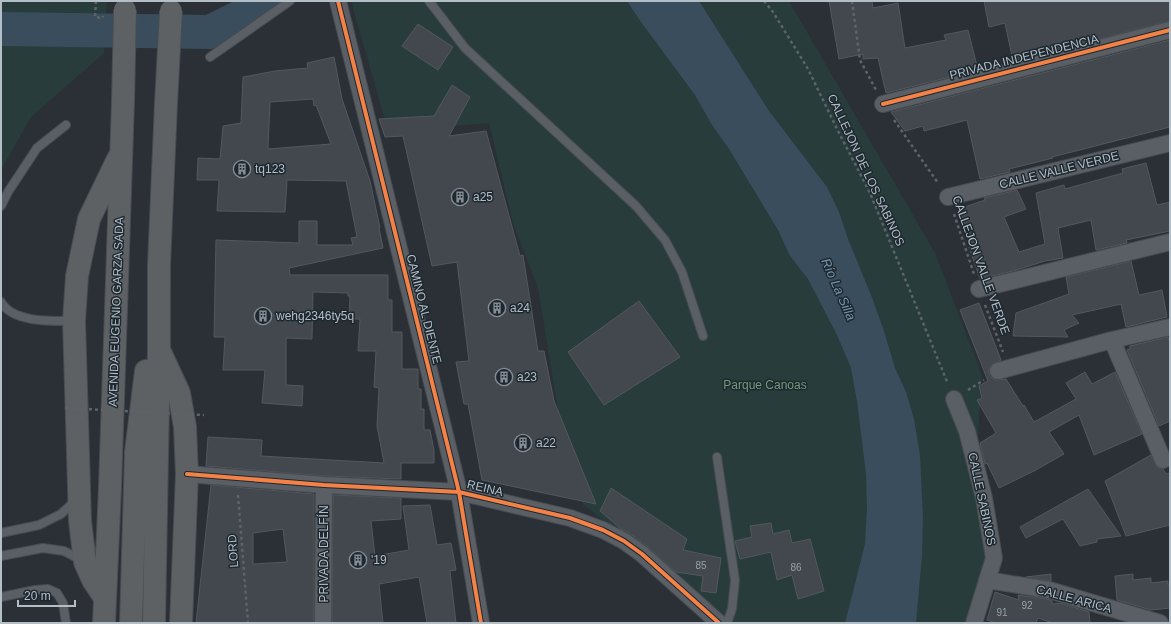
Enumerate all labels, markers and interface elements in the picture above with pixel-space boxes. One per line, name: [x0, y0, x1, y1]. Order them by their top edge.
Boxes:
street label: PRIVADA INDEPENDENCIA: [948, 32, 1100, 82]
street label: CALLEJON DE LOS SABINOS: [825, 92, 907, 248]
street label: CALLE VALLE VERDE: [998, 148, 1120, 192]
building icon: tq123: [232, 159, 252, 179]
place label: tq123: [255, 162, 285, 176]
building icon: a25: [450, 187, 470, 207]
place label: a25: [473, 190, 493, 204]
street label: CALLEJON VALLE VERDE: [949, 194, 1013, 336]
street label: AVENIDA EUGENIO GARZA SADA: [106, 217, 126, 407]
street label: CAMINO AL DIENTE: [404, 253, 444, 365]
water label: Río La Silla: [818, 256, 859, 323]
building icon: a24: [487, 298, 507, 318]
place label: a24: [510, 301, 530, 315]
building icon: wehg2346ty5q: [253, 306, 273, 326]
place label: wehg2346ty5q: [275, 309, 354, 323]
building icon: a23: [494, 367, 514, 387]
place label: a23: [517, 370, 537, 384]
park label: Parque Canoas: [723, 378, 807, 392]
building icon: a22: [513, 433, 533, 453]
place label: a22: [536, 436, 556, 450]
street label: CALLE SABINOS: [965, 451, 999, 547]
street label: REINA: [466, 477, 504, 499]
street label: PRIVADA DELFÍN: [316, 505, 331, 603]
street label: LORD: [225, 534, 241, 568]
building icon: '19: [348, 550, 368, 570]
place label: '19: [371, 553, 387, 567]
house number: 85: [695, 560, 707, 571]
house number: 86: [790, 562, 802, 573]
scale bar: [18, 582, 75, 608]
street label: CALLE ARICA: [1035, 582, 1113, 616]
text: 20 m: [24, 589, 51, 603]
house number: 92: [1021, 600, 1033, 611]
house number: 91: [996, 607, 1008, 618]

